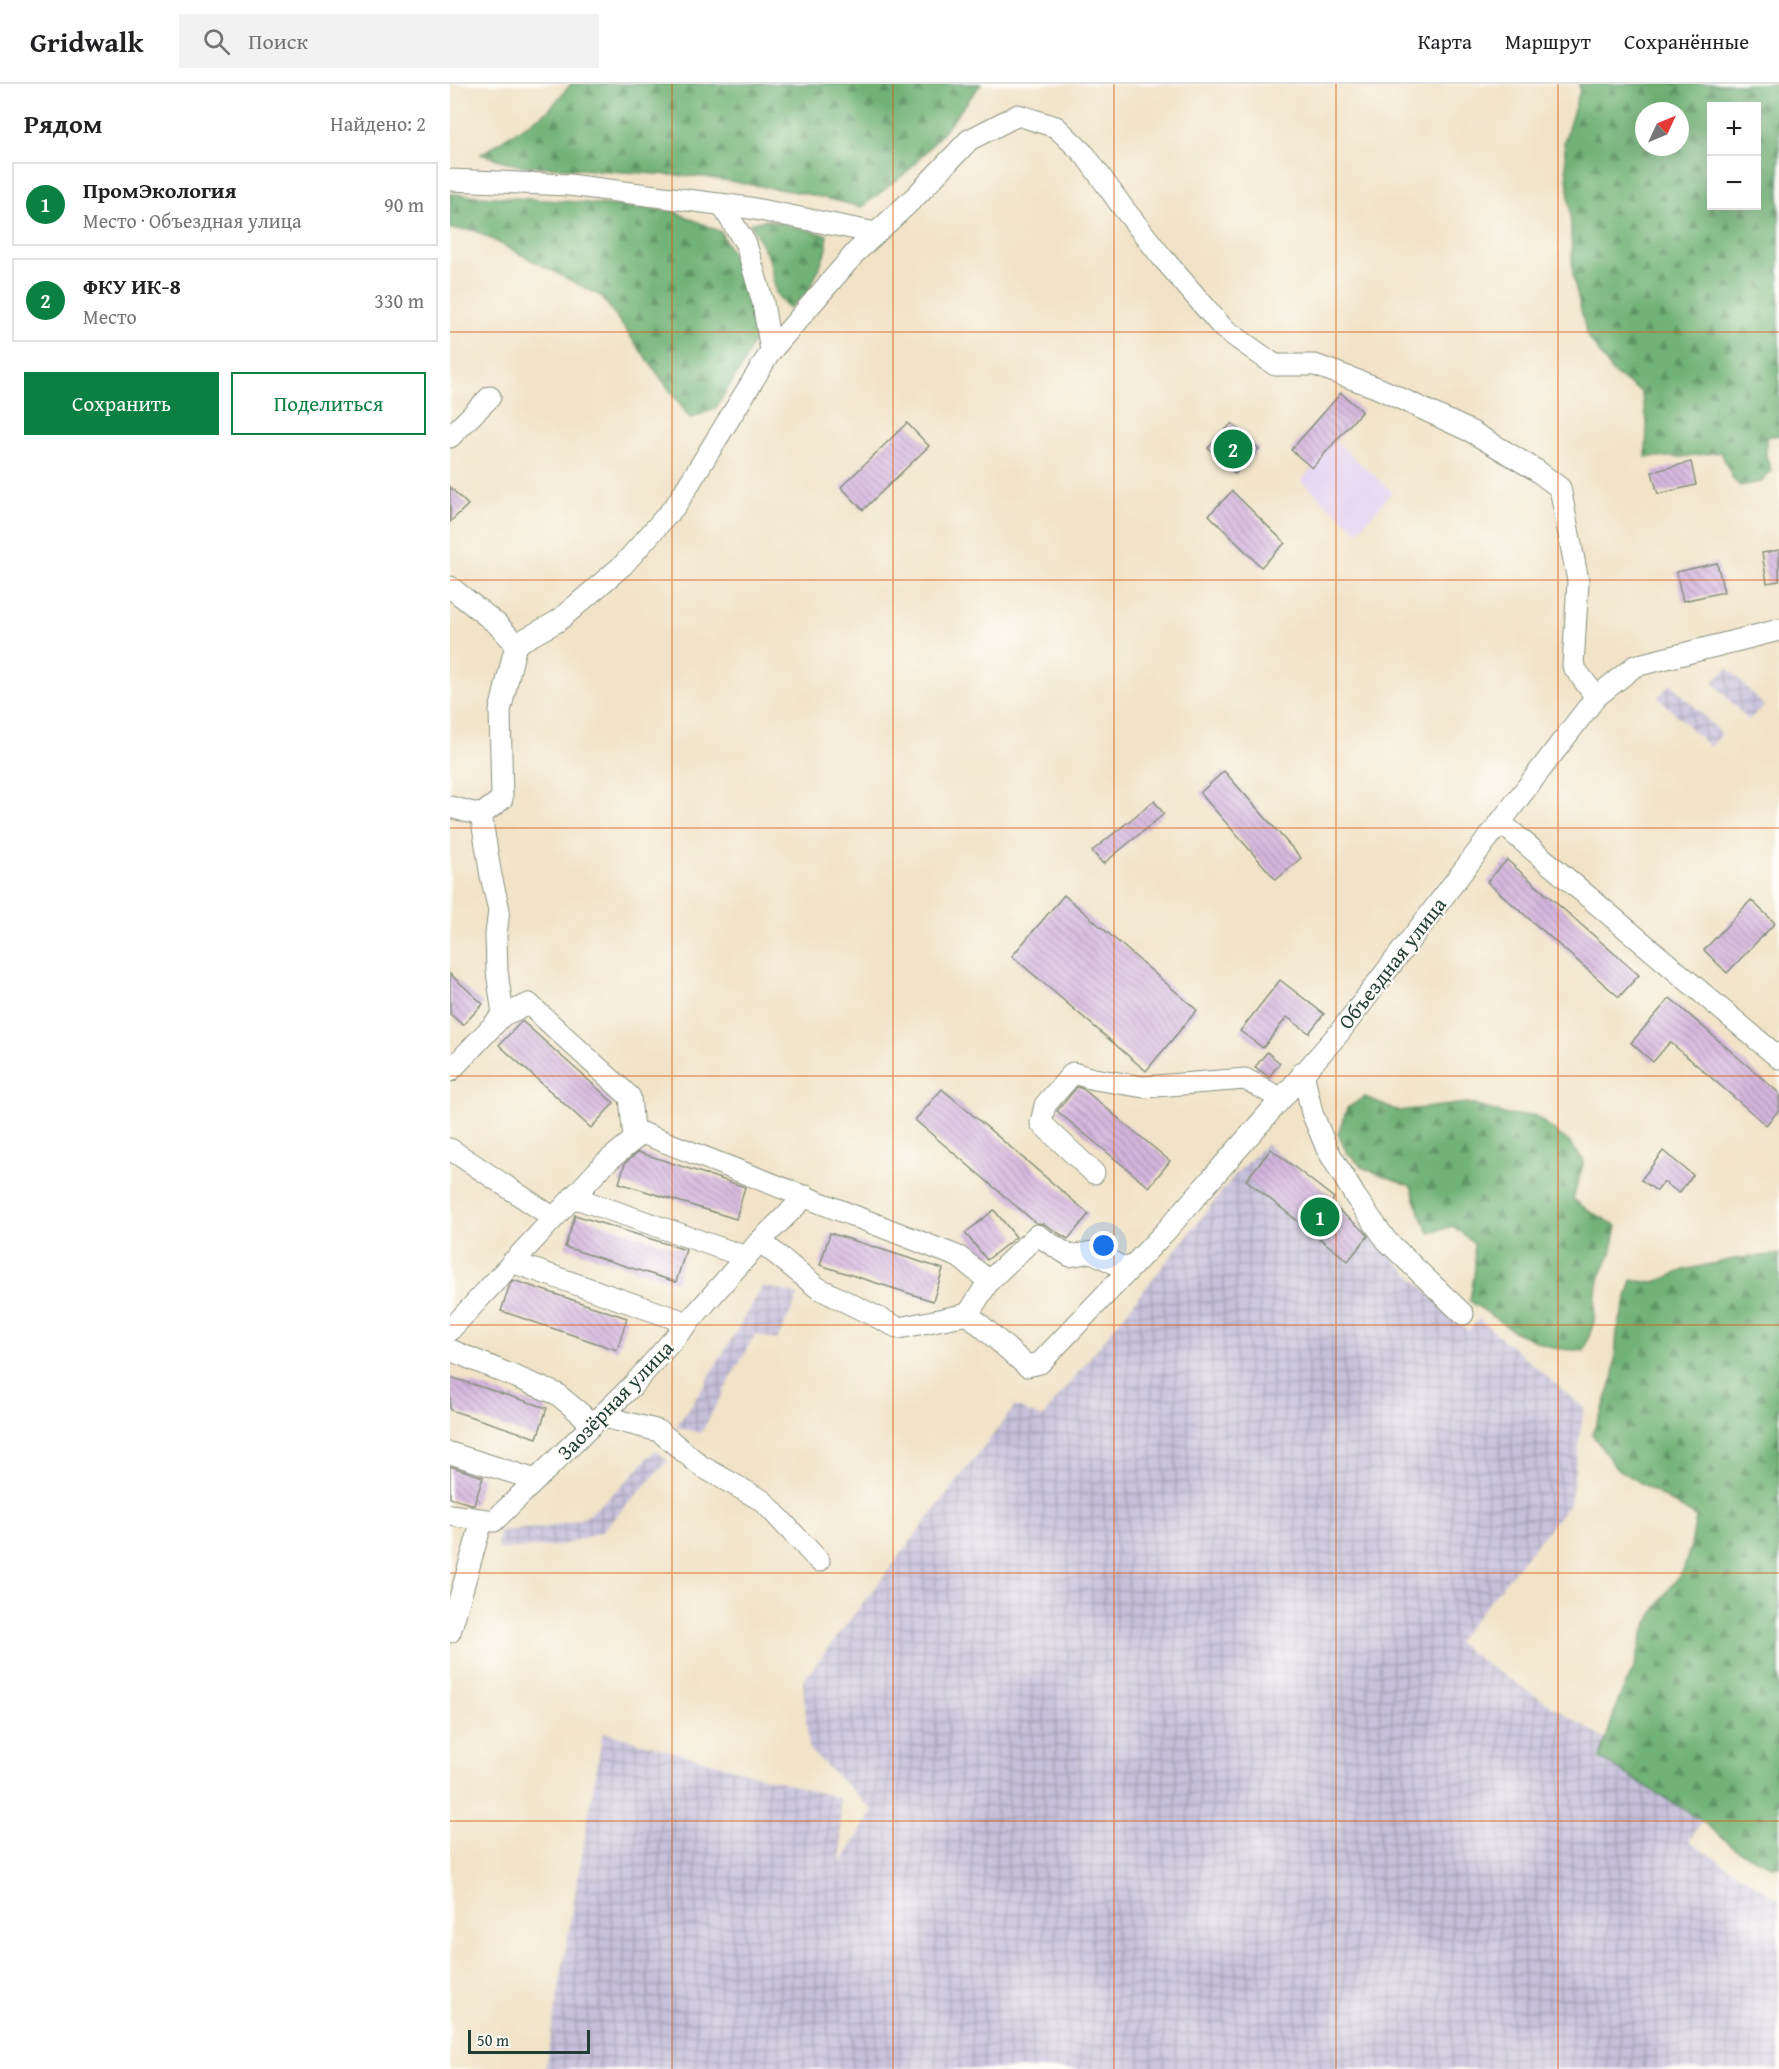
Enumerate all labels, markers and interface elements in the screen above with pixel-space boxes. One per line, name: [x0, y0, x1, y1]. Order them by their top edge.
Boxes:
search box: [179, 14, 599, 68]
text: Gridwalk: [30, 21, 143, 62]
icon: search: [200, 25, 233, 58]
text: Поиск: [248, 25, 308, 57]
text: Карта: [1418, 26, 1472, 57]
text: Маршрут: [1505, 26, 1591, 57]
text: Сохранённые: [1624, 26, 1749, 57]
north arrow: [1635, 102, 1689, 156]
map controls: [1707, 102, 1761, 210]
button: +: [1707, 102, 1761, 156]
text: Рядом: [24, 104, 102, 143]
text: Найдено: 2: [330, 109, 426, 138]
button: −: [1707, 156, 1761, 210]
text: ПромЭкология: [83, 174, 236, 206]
text: 1: [40, 190, 51, 219]
text: 90 m: [384, 190, 424, 219]
text: Место · Объездная улица: [83, 206, 302, 235]
text: ФКУ ИК-8: [83, 270, 181, 302]
text: 2: [40, 286, 51, 315]
text: 330 m: [374, 286, 424, 315]
text: Место: [83, 302, 137, 331]
button: Сохранить: [24, 372, 219, 435]
button: Поделиться: [231, 372, 426, 435]
pin: 2: [1214, 426, 1252, 472]
street label: Объездная улица: [1330, 890, 1454, 1036]
pin: 1: [1300, 1194, 1340, 1240]
your location: [1089, 1231, 1118, 1260]
street label: Заозёрная улица: [550, 1333, 680, 1467]
scale bar: [468, 2027, 590, 2054]
text: 50 m: [477, 2028, 509, 2052]

